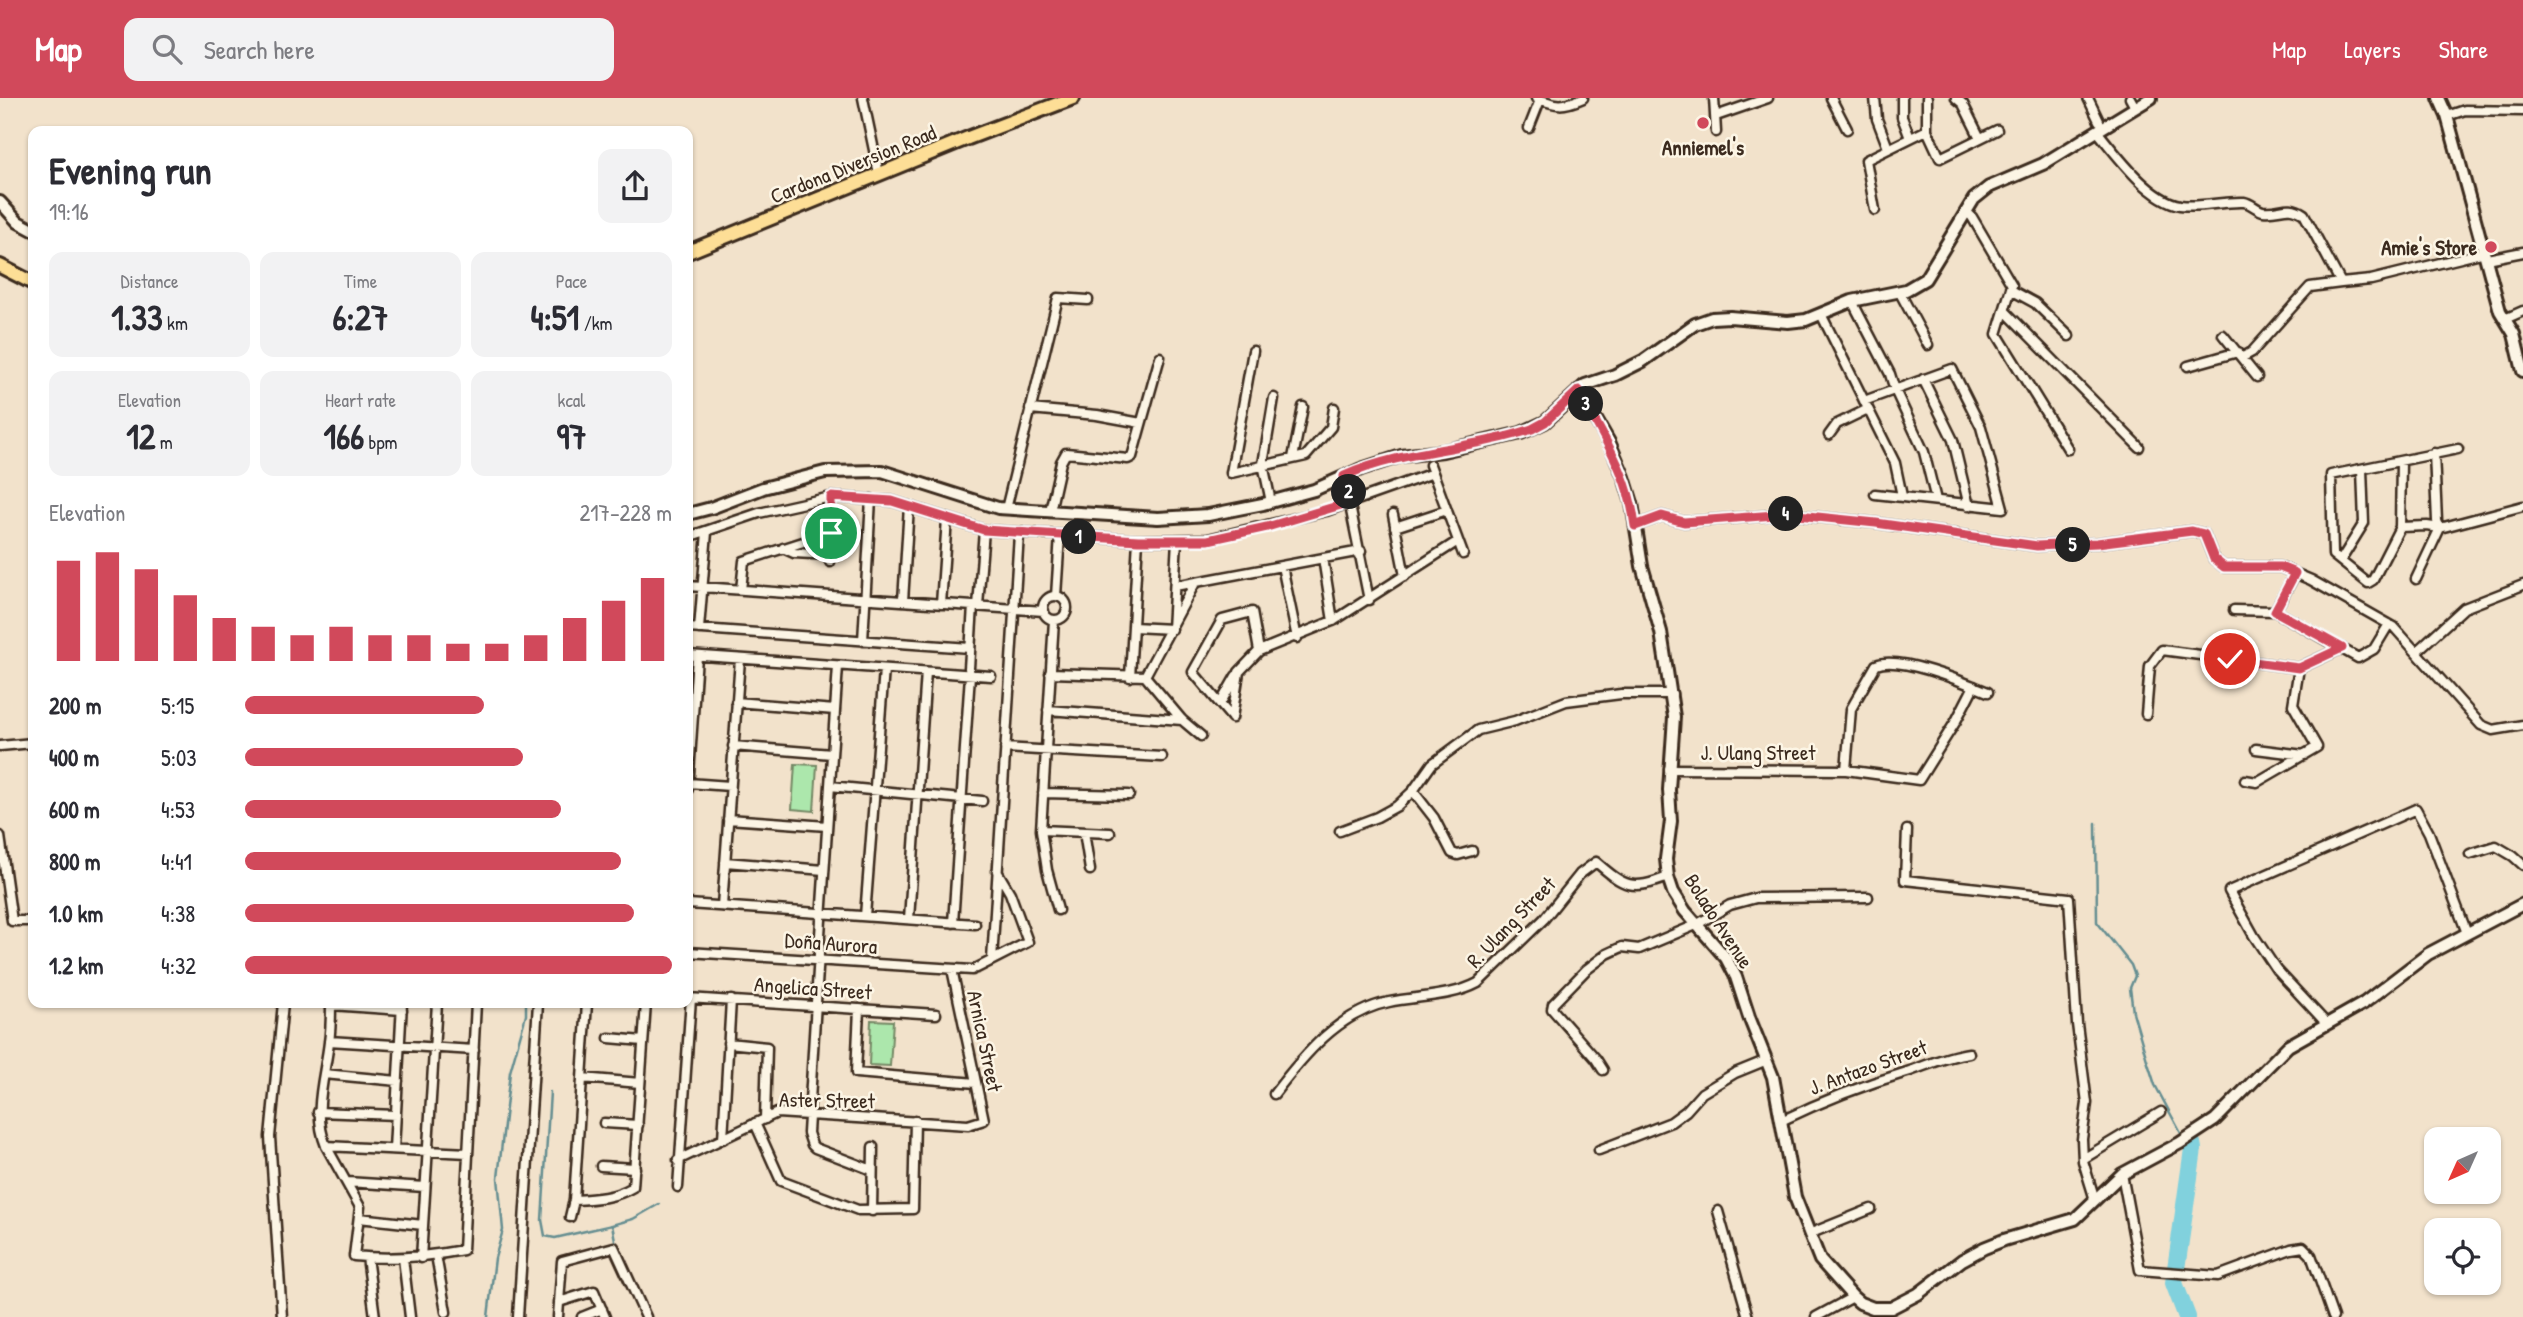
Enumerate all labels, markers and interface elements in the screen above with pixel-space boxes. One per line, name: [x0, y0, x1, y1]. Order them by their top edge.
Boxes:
search box: [124, 18, 614, 81]
text: Map: [35, 27, 82, 71]
icon: search: [148, 30, 186, 68]
text: Search here: [204, 32, 315, 67]
text: Map: [2272, 33, 2306, 65]
text: Layers: [2344, 33, 2401, 65]
text: Share: [2439, 33, 2488, 65]
marker: Anniemel's: [1695, 115, 1711, 131]
street label: Cardona Diversion Road: [766, 117, 940, 211]
place label: Anniemel's: [1662, 133, 1744, 162]
text: Evening run: [49, 144, 212, 196]
button: share: [598, 149, 672, 223]
text: 19:16: [49, 196, 89, 227]
place label: Amie's Store: [2381, 233, 2478, 262]
marker: Amie's Store: [2483, 239, 2499, 255]
text: Distance: [120, 268, 179, 294]
text: Time: [344, 268, 377, 294]
text: Pace: [556, 268, 587, 294]
text: 1.33: [111, 294, 163, 341]
text: 6:27: [333, 294, 388, 341]
text: 4:51: [531, 294, 579, 341]
text: km: [163, 310, 188, 336]
text: /km: [579, 310, 612, 336]
pin: 3: [1568, 386, 1604, 422]
text: Elevation: [118, 387, 181, 413]
text: Heart rate: [325, 387, 396, 413]
text: kcal: [558, 387, 585, 413]
text: 3: [1581, 390, 1590, 416]
text: 12: [126, 413, 155, 460]
text: 166: [324, 413, 364, 460]
text: 97: [556, 413, 587, 460]
text: m: [155, 429, 173, 455]
text: bpm: [364, 429, 397, 455]
pin: 2: [1332, 474, 1366, 510]
text: 2: [1344, 478, 1353, 504]
pin: 4: [1768, 496, 1803, 532]
text: Elevation: [49, 497, 125, 528]
text: 217–228 m: [579, 497, 672, 528]
text: 4: [1782, 500, 1789, 526]
pin: [801, 503, 861, 563]
icon: arrive: [812, 514, 850, 552]
pin: 1: [1062, 520, 1096, 555]
text: 1: [1075, 523, 1082, 549]
pin: 5: [2056, 528, 2090, 562]
text: 5: [2068, 531, 2077, 557]
pin: [2200, 629, 2260, 689]
icon: check: [2211, 640, 2249, 678]
text: 200 m: [49, 690, 101, 721]
text: 5:15: [161, 690, 194, 721]
street label: J. Ulang Street: [1700, 738, 1816, 767]
text: 400 m: [49, 742, 99, 773]
text: 5:03: [161, 742, 197, 773]
text: 600 m: [49, 794, 100, 825]
text: 4:53: [161, 794, 195, 825]
text: 800 m: [49, 846, 101, 877]
text: 4:41: [161, 846, 192, 877]
street label: Bolado Avenue: [1678, 868, 1760, 974]
street label: R. Ulang Street: [1460, 869, 1563, 974]
text: 1.0 km: [49, 898, 103, 929]
text: 4:38: [161, 898, 195, 929]
street label: Doña Aurora: [784, 925, 878, 961]
text: 1.2 km: [49, 950, 104, 981]
text: 4:32: [161, 950, 196, 981]
street label: Angelica Street: [753, 969, 874, 1007]
street label: Arnica Street: [960, 988, 1010, 1095]
street label: J. Antazo Street: [1805, 1032, 1932, 1102]
street label: Aster Street: [779, 1085, 876, 1115]
north arrow: [2424, 1127, 2501, 1204]
map controls: [2424, 1127, 2501, 1295]
button: locate: [2424, 1218, 2501, 1295]

